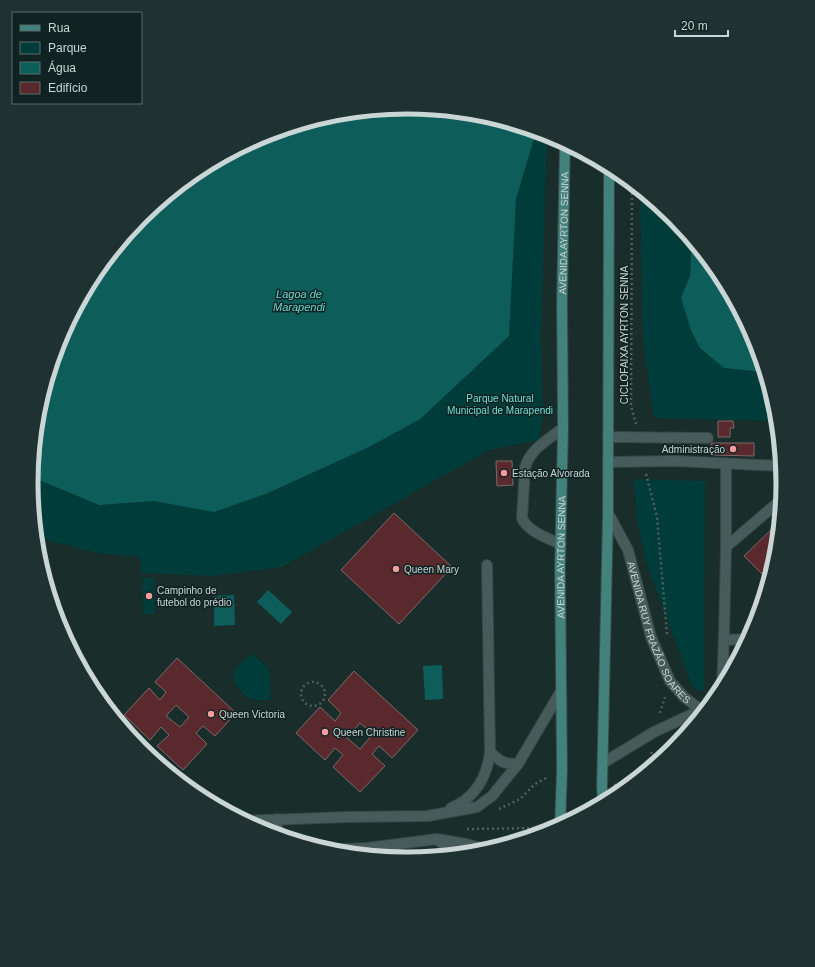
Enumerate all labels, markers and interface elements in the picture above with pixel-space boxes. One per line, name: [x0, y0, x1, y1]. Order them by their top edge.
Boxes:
legend: [12, 12, 142, 104]
scale bar: [675, 12, 728, 38]
text: 20 m: [681, 19, 708, 33]
text: Rua: [48, 21, 70, 35]
text: Parque: [48, 41, 87, 55]
text: Água: [48, 60, 76, 75]
text: Edifício: [48, 81, 88, 95]
street label: AVENIDA AYRTON SENNA: [557, 171, 570, 295]
street label: CICLOFAIXA AYRTON SENNA: [619, 265, 630, 404]
water label: Lagoa de Marapendi: [273, 288, 326, 313]
park label: Parque Natural Municipal de Marapendi: [447, 393, 553, 416]
place label: Administração: [662, 444, 725, 455]
marker: Administração: [728, 444, 738, 454]
marker: Estação Alvorada: [499, 468, 509, 478]
place label: Estação Alvorada: [512, 468, 590, 479]
street label: AVENIDA AYRTON SENNA: [554, 495, 567, 618]
street label: AVENIDA RUY FRAZÃO SOARES: [626, 560, 693, 706]
marker: Queen Mary: [391, 564, 401, 574]
place label: Queen Mary: [404, 564, 459, 575]
place label: Campinho de futebol do prédio: [157, 585, 232, 608]
marker: Campinho de futebol do prédio: [144, 591, 154, 601]
marker: Queen Victoria: [206, 709, 216, 719]
place label: Queen Victoria: [219, 709, 285, 720]
marker: Queen Christine: [320, 727, 330, 737]
place label: Queen Christine: [333, 727, 406, 738]

